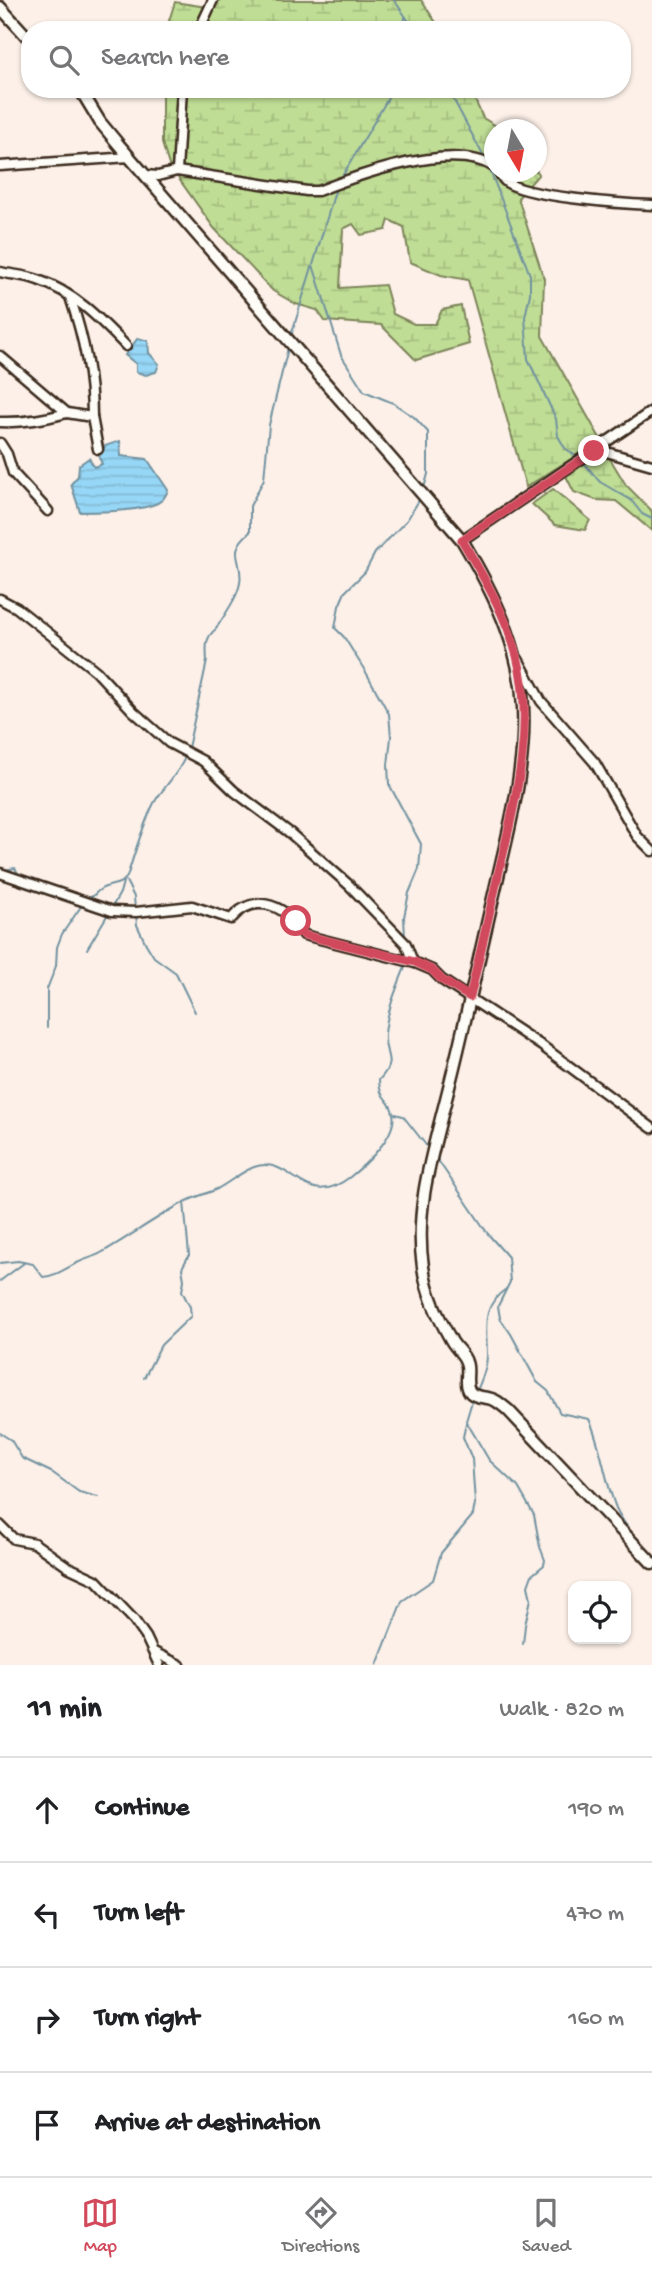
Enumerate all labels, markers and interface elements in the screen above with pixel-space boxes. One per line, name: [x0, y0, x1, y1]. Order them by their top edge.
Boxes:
search box: [21, 21, 631, 98]
icon: search: [45, 41, 83, 79]
text: Search here: [101, 44, 229, 75]
north arrow: [484, 119, 547, 182]
route end: [578, 435, 609, 466]
route start: [280, 905, 311, 936]
map controls: [568, 1581, 631, 1644]
button: locate: [568, 1581, 631, 1644]
text: 11 min: [28, 1693, 101, 1728]
text: Walk · 820 m: [500, 1697, 624, 1724]
icon: ahead: [28, 1791, 66, 1829]
text: Continue: [95, 1794, 189, 1825]
text: 190 m: [568, 1796, 624, 1823]
icon: left: [28, 1896, 66, 1934]
text: Turn left: [95, 1899, 183, 1930]
text: 470 m: [566, 1901, 624, 1928]
icon: right: [28, 2001, 66, 2039]
text: Turn right: [95, 2004, 199, 2035]
text: 160 m: [568, 2006, 624, 2033]
icon: arrive: [28, 2106, 66, 2144]
text: Arrive at destination: [95, 2109, 320, 2140]
tab: Map: [81, 2194, 119, 2259]
tab: Directions: [282, 2194, 359, 2259]
tab: Saved: [522, 2194, 571, 2259]

